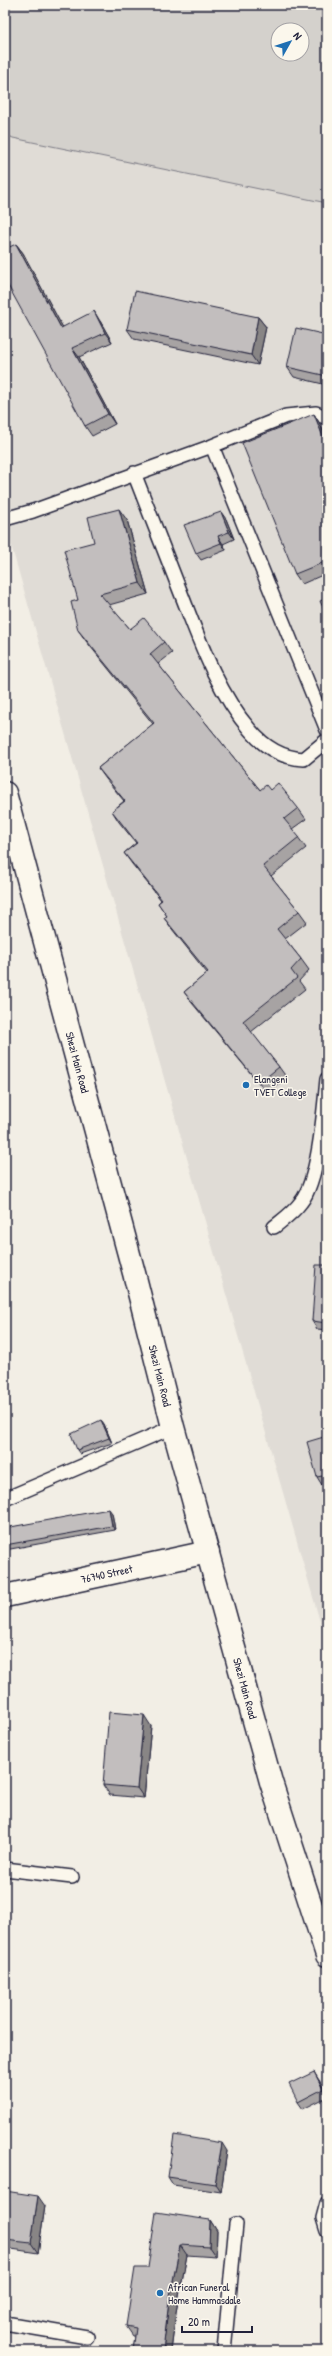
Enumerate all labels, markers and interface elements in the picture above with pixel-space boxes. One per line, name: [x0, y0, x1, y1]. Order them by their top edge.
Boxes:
north arrow: [270, 22, 310, 62]
text: N: [290, 29, 305, 42]
street label: Shezi Main Road: [63, 1030, 92, 1095]
place label: Elangeni TVET College: [254, 1072, 307, 1099]
marker: Elangeni TVET College: [241, 1080, 251, 1090]
street label: Shezi Main Road: [146, 1344, 175, 1409]
street label: 76740 Street: [79, 1562, 134, 1586]
street label: Shezi Main Road: [230, 1656, 260, 1721]
place label: African Funeral Home Hammasdale: [168, 2280, 241, 2307]
marker: African Funeral Home Hammasdale: [155, 2288, 165, 2298]
scale bar: [182, 2308, 252, 2334]
text: 20 m: [188, 2313, 210, 2330]

